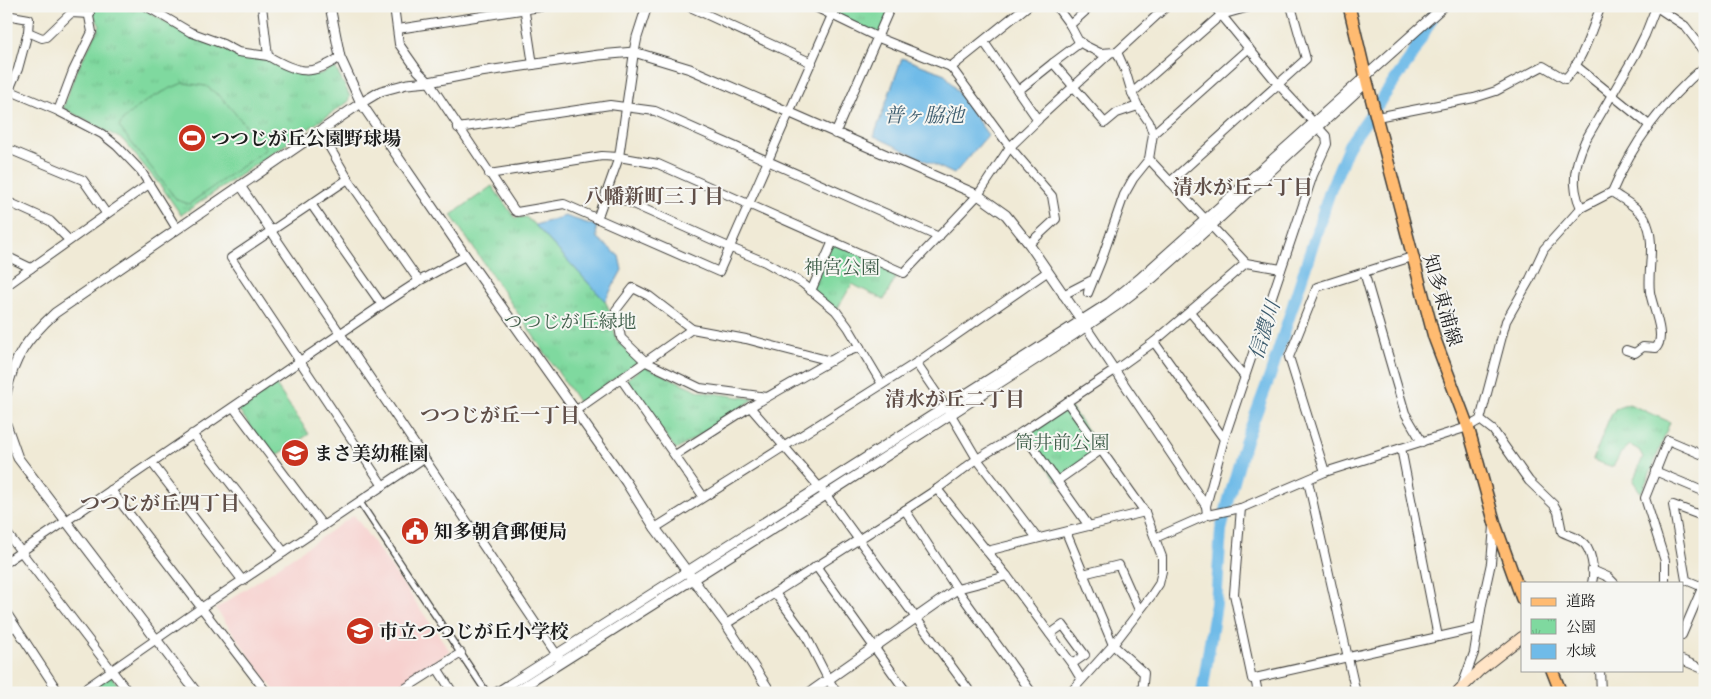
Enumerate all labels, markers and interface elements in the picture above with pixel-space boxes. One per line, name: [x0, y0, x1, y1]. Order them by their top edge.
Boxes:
water label: 普ヶ脇池: [884, 103, 966, 132]
sports icon: つつじが丘公園野球場: [177, 123, 207, 153]
place label: つつじが丘公園野球場: [211, 127, 401, 154]
district label: 清水が丘一丁目: [1173, 175, 1313, 204]
district label: 八幡新町三丁目: [584, 184, 724, 213]
street label: 知多東浦線: [1415, 251, 1467, 350]
park label: 神宮公園: [804, 256, 880, 283]
water label: 信濃川: [1243, 296, 1290, 364]
park label: つつじが丘緑地: [503, 310, 637, 337]
district label: 清水が丘二丁目: [885, 387, 1025, 416]
district label: つつじが丘一丁目: [420, 403, 580, 432]
park label: 筒井前公園: [1014, 431, 1110, 458]
school or university icon: まさ美幼稚園: [280, 438, 310, 468]
place label: まさ美幼稚園: [314, 442, 428, 469]
district label: つつじが丘四丁目: [80, 491, 240, 520]
public building icon: 知多朝倉郵便局: [400, 516, 430, 546]
place label: 知多朝倉郵便局: [434, 520, 567, 547]
legend: [1521, 582, 1684, 672]
text: 道路: [1566, 592, 1596, 613]
school or university icon: 市立つつじが丘小学校: [345, 616, 375, 646]
text: 公園: [1566, 618, 1596, 639]
place label: 市立つつじが丘小学校: [379, 620, 569, 647]
text: 水域: [1566, 642, 1596, 663]

